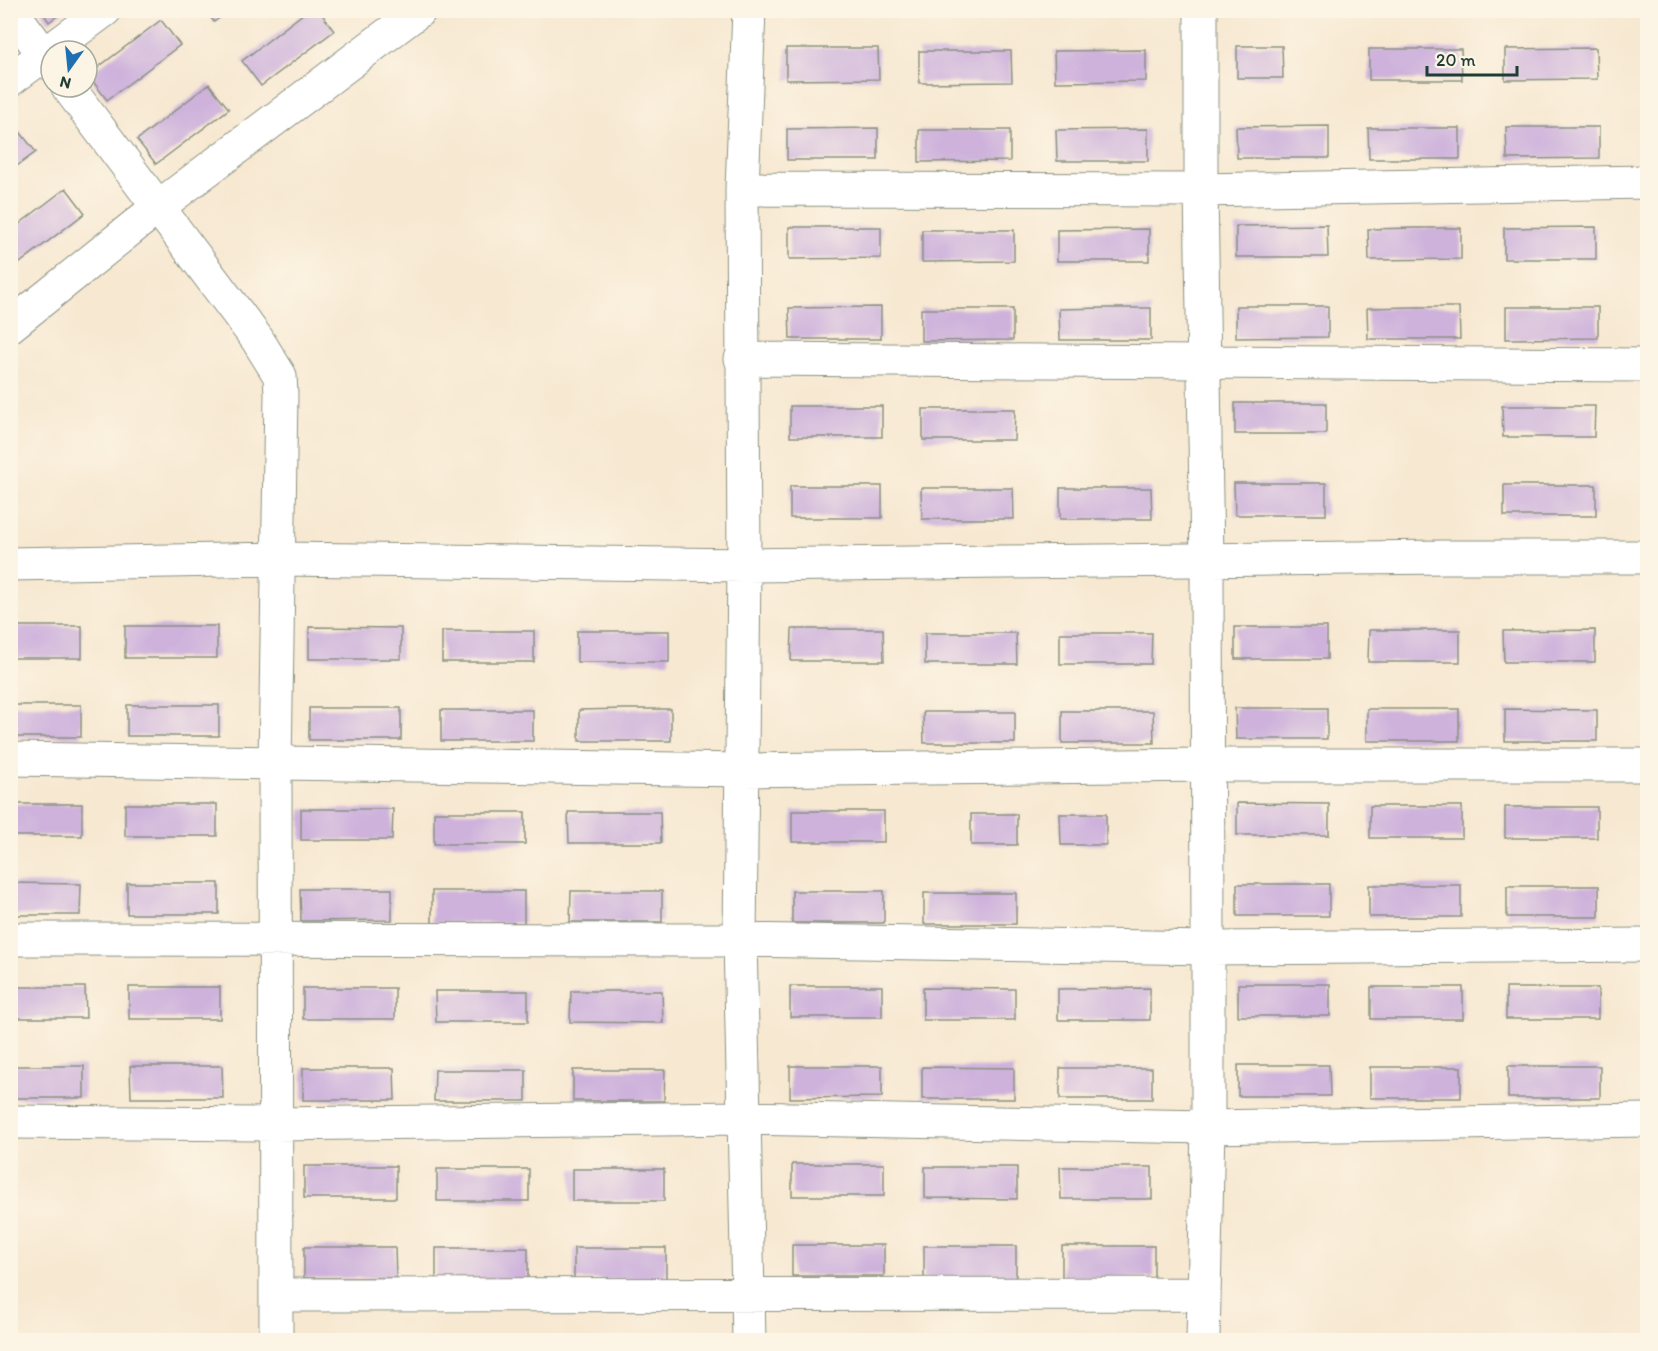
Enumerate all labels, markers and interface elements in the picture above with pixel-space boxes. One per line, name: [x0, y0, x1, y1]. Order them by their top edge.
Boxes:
north arrow: [39, 39, 99, 99]
scale bar: [1427, 39, 1517, 77]
text: 20 m: [1436, 49, 1476, 71]
text: N: [58, 72, 73, 94]

